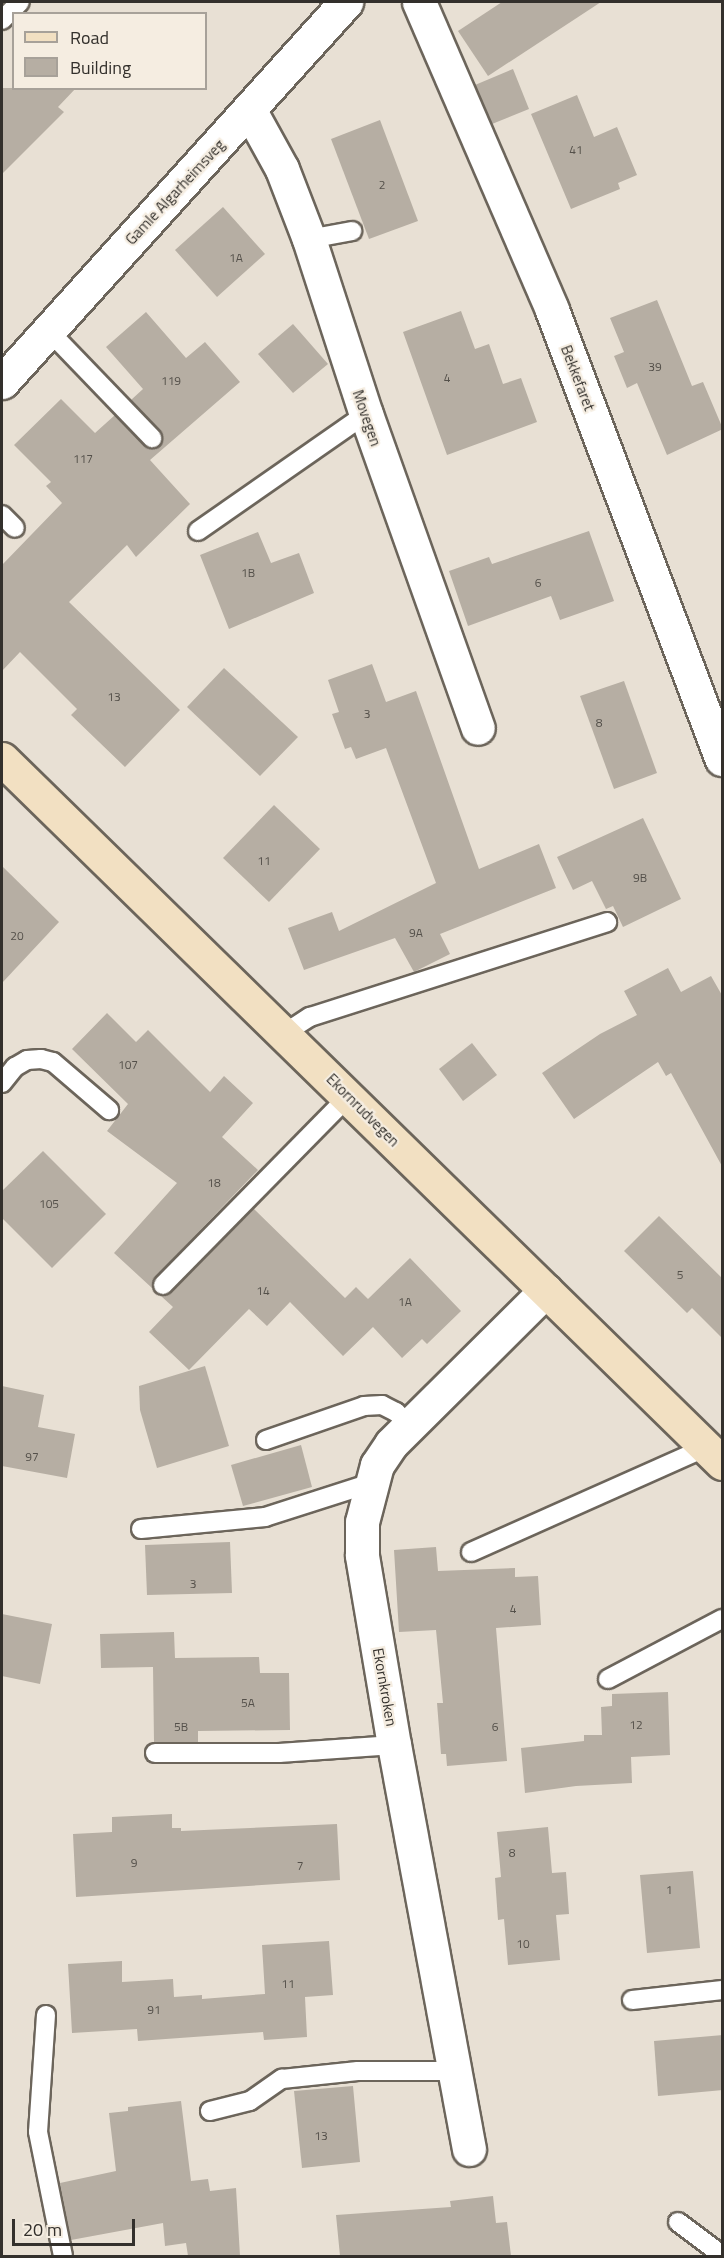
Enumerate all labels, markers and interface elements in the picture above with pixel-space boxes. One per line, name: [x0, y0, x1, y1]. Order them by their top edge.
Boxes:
legend: [12, 12, 207, 90]
text: Road: [70, 24, 109, 51]
text: Building: [70, 54, 131, 81]
street label: Gamle Algarheimsveg: [122, 136, 228, 248]
house number: 41: [569, 143, 583, 157]
house number: 2: [379, 178, 385, 192]
house number: 1A: [229, 251, 243, 265]
street label: Bekkefaret: [557, 343, 599, 413]
house number: 39: [648, 360, 662, 374]
house number: 4: [444, 371, 450, 385]
house number: 119: [161, 374, 181, 388]
street label: Movegen: [349, 388, 385, 448]
house number: 117: [73, 452, 93, 466]
house number: 1B: [241, 566, 255, 580]
house number: 6: [535, 576, 541, 590]
house number: 13: [107, 690, 121, 704]
house number: 3: [364, 707, 370, 721]
house number: 8: [596, 716, 602, 730]
house number: 11: [257, 854, 271, 868]
house number: 9B: [633, 871, 647, 885]
house number: 9A: [409, 926, 423, 940]
house number: 20: [10, 929, 24, 943]
house number: 107: [118, 1058, 138, 1072]
street label: Ekornrudvegen: [323, 1070, 403, 1150]
house number: 18: [207, 1176, 221, 1190]
house number: 105: [39, 1197, 59, 1211]
house number: 5: [677, 1268, 683, 1282]
house number: 14: [256, 1284, 270, 1298]
house number: 1A: [398, 1295, 412, 1309]
house number: 97: [25, 1450, 39, 1464]
house number: 3: [190, 1577, 196, 1591]
house number: 4: [510, 1602, 516, 1616]
street label: Ekornkroken: [369, 1646, 401, 1728]
house number: 5A: [241, 1696, 255, 1710]
house number: 12: [629, 1718, 643, 1732]
house number: 5B: [174, 1720, 188, 1734]
house number: 6: [492, 1720, 498, 1734]
house number: 8: [509, 1846, 515, 1860]
house number: 9: [131, 1856, 137, 1870]
house number: 7: [297, 1859, 303, 1873]
house number: 1: [666, 1883, 672, 1897]
house number: 10: [516, 1937, 530, 1951]
house number: 11: [281, 1977, 295, 1991]
house number: 91: [147, 2003, 161, 2017]
house number: 13: [314, 2129, 328, 2143]
scale bar: [15, 2207, 138, 2245]
text: 20 m: [23, 2216, 62, 2243]

